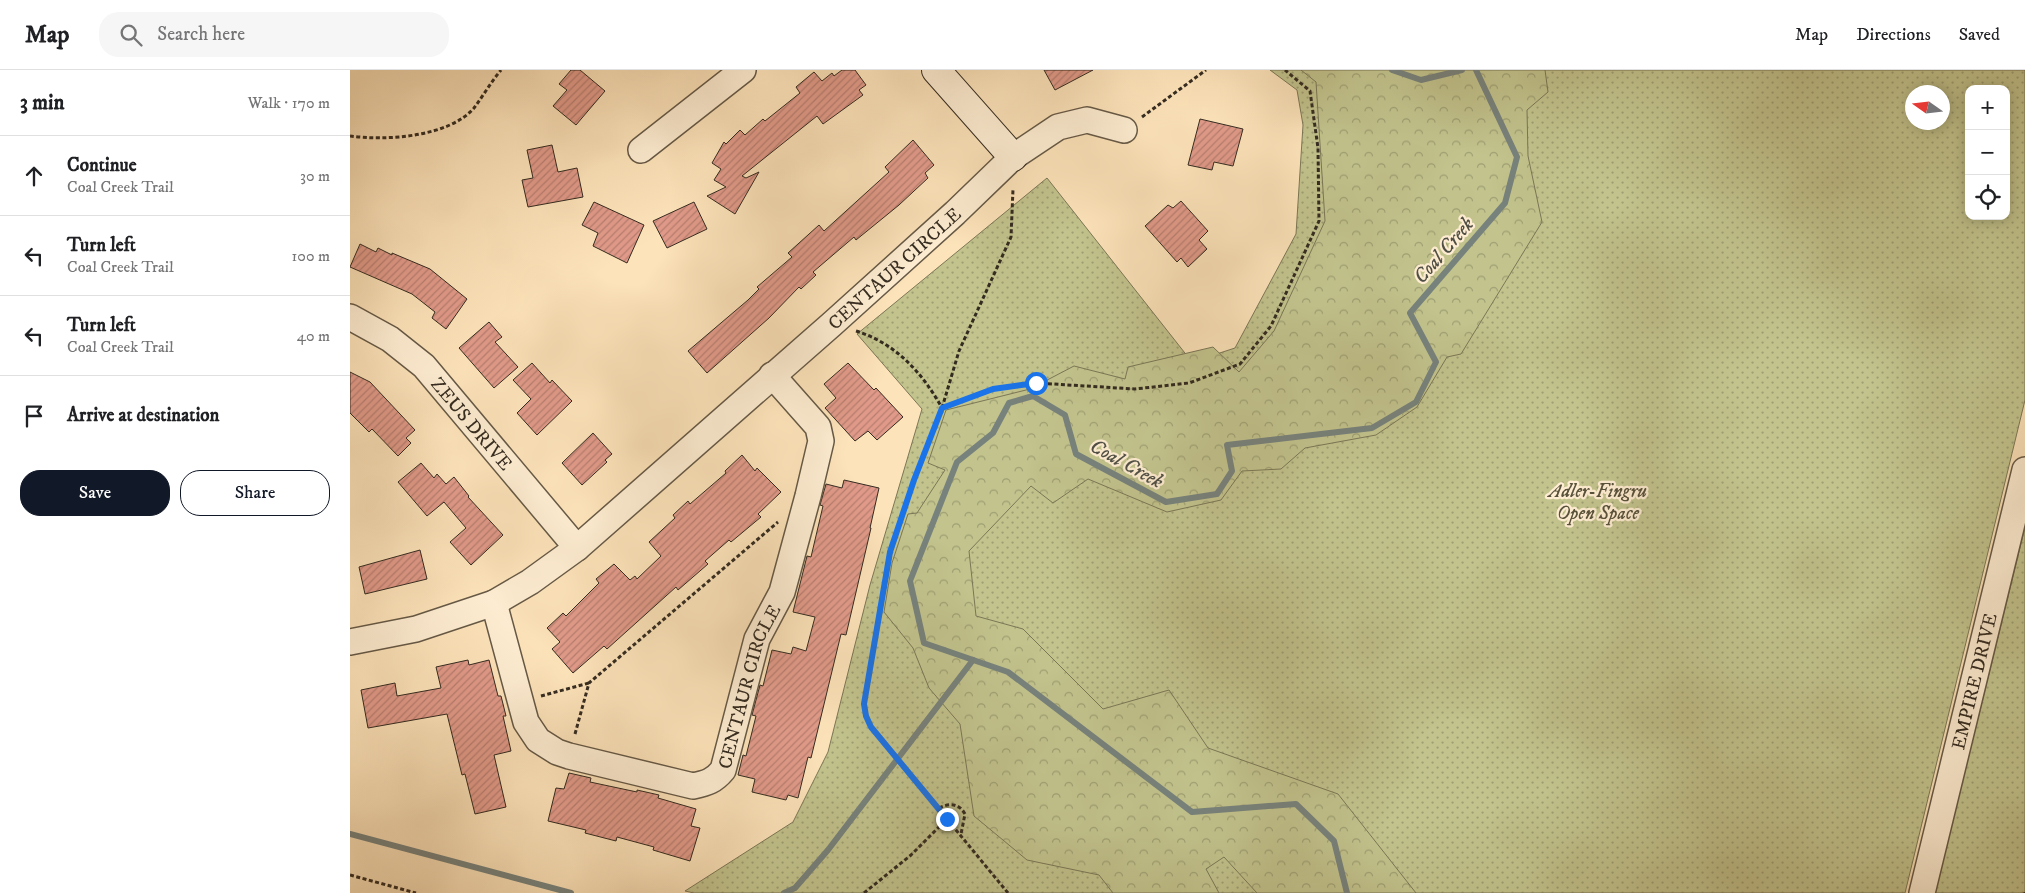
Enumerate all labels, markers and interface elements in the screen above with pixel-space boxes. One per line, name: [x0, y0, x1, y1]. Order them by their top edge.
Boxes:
search box: [99, 12, 449, 57]
text: Map: [25, 20, 69, 50]
icon: search: [117, 21, 145, 49]
text: Search here: [157, 23, 245, 46]
text: Map: [1795, 24, 1828, 46]
text: Directions: [1856, 24, 1931, 46]
text: Saved: [1959, 24, 2000, 46]
north arrow: [1905, 85, 1950, 130]
map controls: [1965, 85, 2010, 220]
button: +: [1965, 85, 2010, 130]
text: 3 min: [20, 90, 65, 116]
text: Walk · 170 m: [248, 93, 330, 113]
button: −: [1965, 130, 2010, 175]
text: Continue: [67, 154, 137, 177]
icon: ahead: [20, 162, 48, 190]
text: 30 m: [300, 166, 330, 186]
button: locate: [1965, 175, 2010, 220]
text: Coal Creek Trail: [67, 177, 174, 197]
street label: CENTAUR CIRCLE: [824, 203, 966, 335]
water label: Coal Creek: [1408, 212, 1480, 289]
text: Turn left: [67, 234, 136, 257]
icon: left: [20, 242, 48, 270]
text: 100 m: [292, 246, 330, 266]
text: Coal Creek Trail: [67, 257, 174, 277]
text: Turn left: [67, 314, 136, 337]
icon: left: [20, 322, 48, 350]
text: 40 m: [297, 326, 330, 346]
text: Coal Creek Trail: [67, 337, 174, 357]
route start: [1025, 372, 1048, 395]
street label: ZEUS DRIVE: [425, 373, 517, 475]
icon: arrive: [20, 402, 48, 430]
text: Arrive at destination: [67, 404, 219, 427]
water label: Coal Creek: [1085, 434, 1168, 495]
button: Save: [20, 470, 170, 516]
button: Share: [180, 470, 330, 516]
park label: Adler-Fingru Open Space: [1547, 480, 1647, 526]
street label: CENTAUR CIRCLE: [714, 601, 786, 772]
street label: EMPIRE DRIVE: [1947, 611, 2003, 752]
route end: [936, 808, 959, 831]

